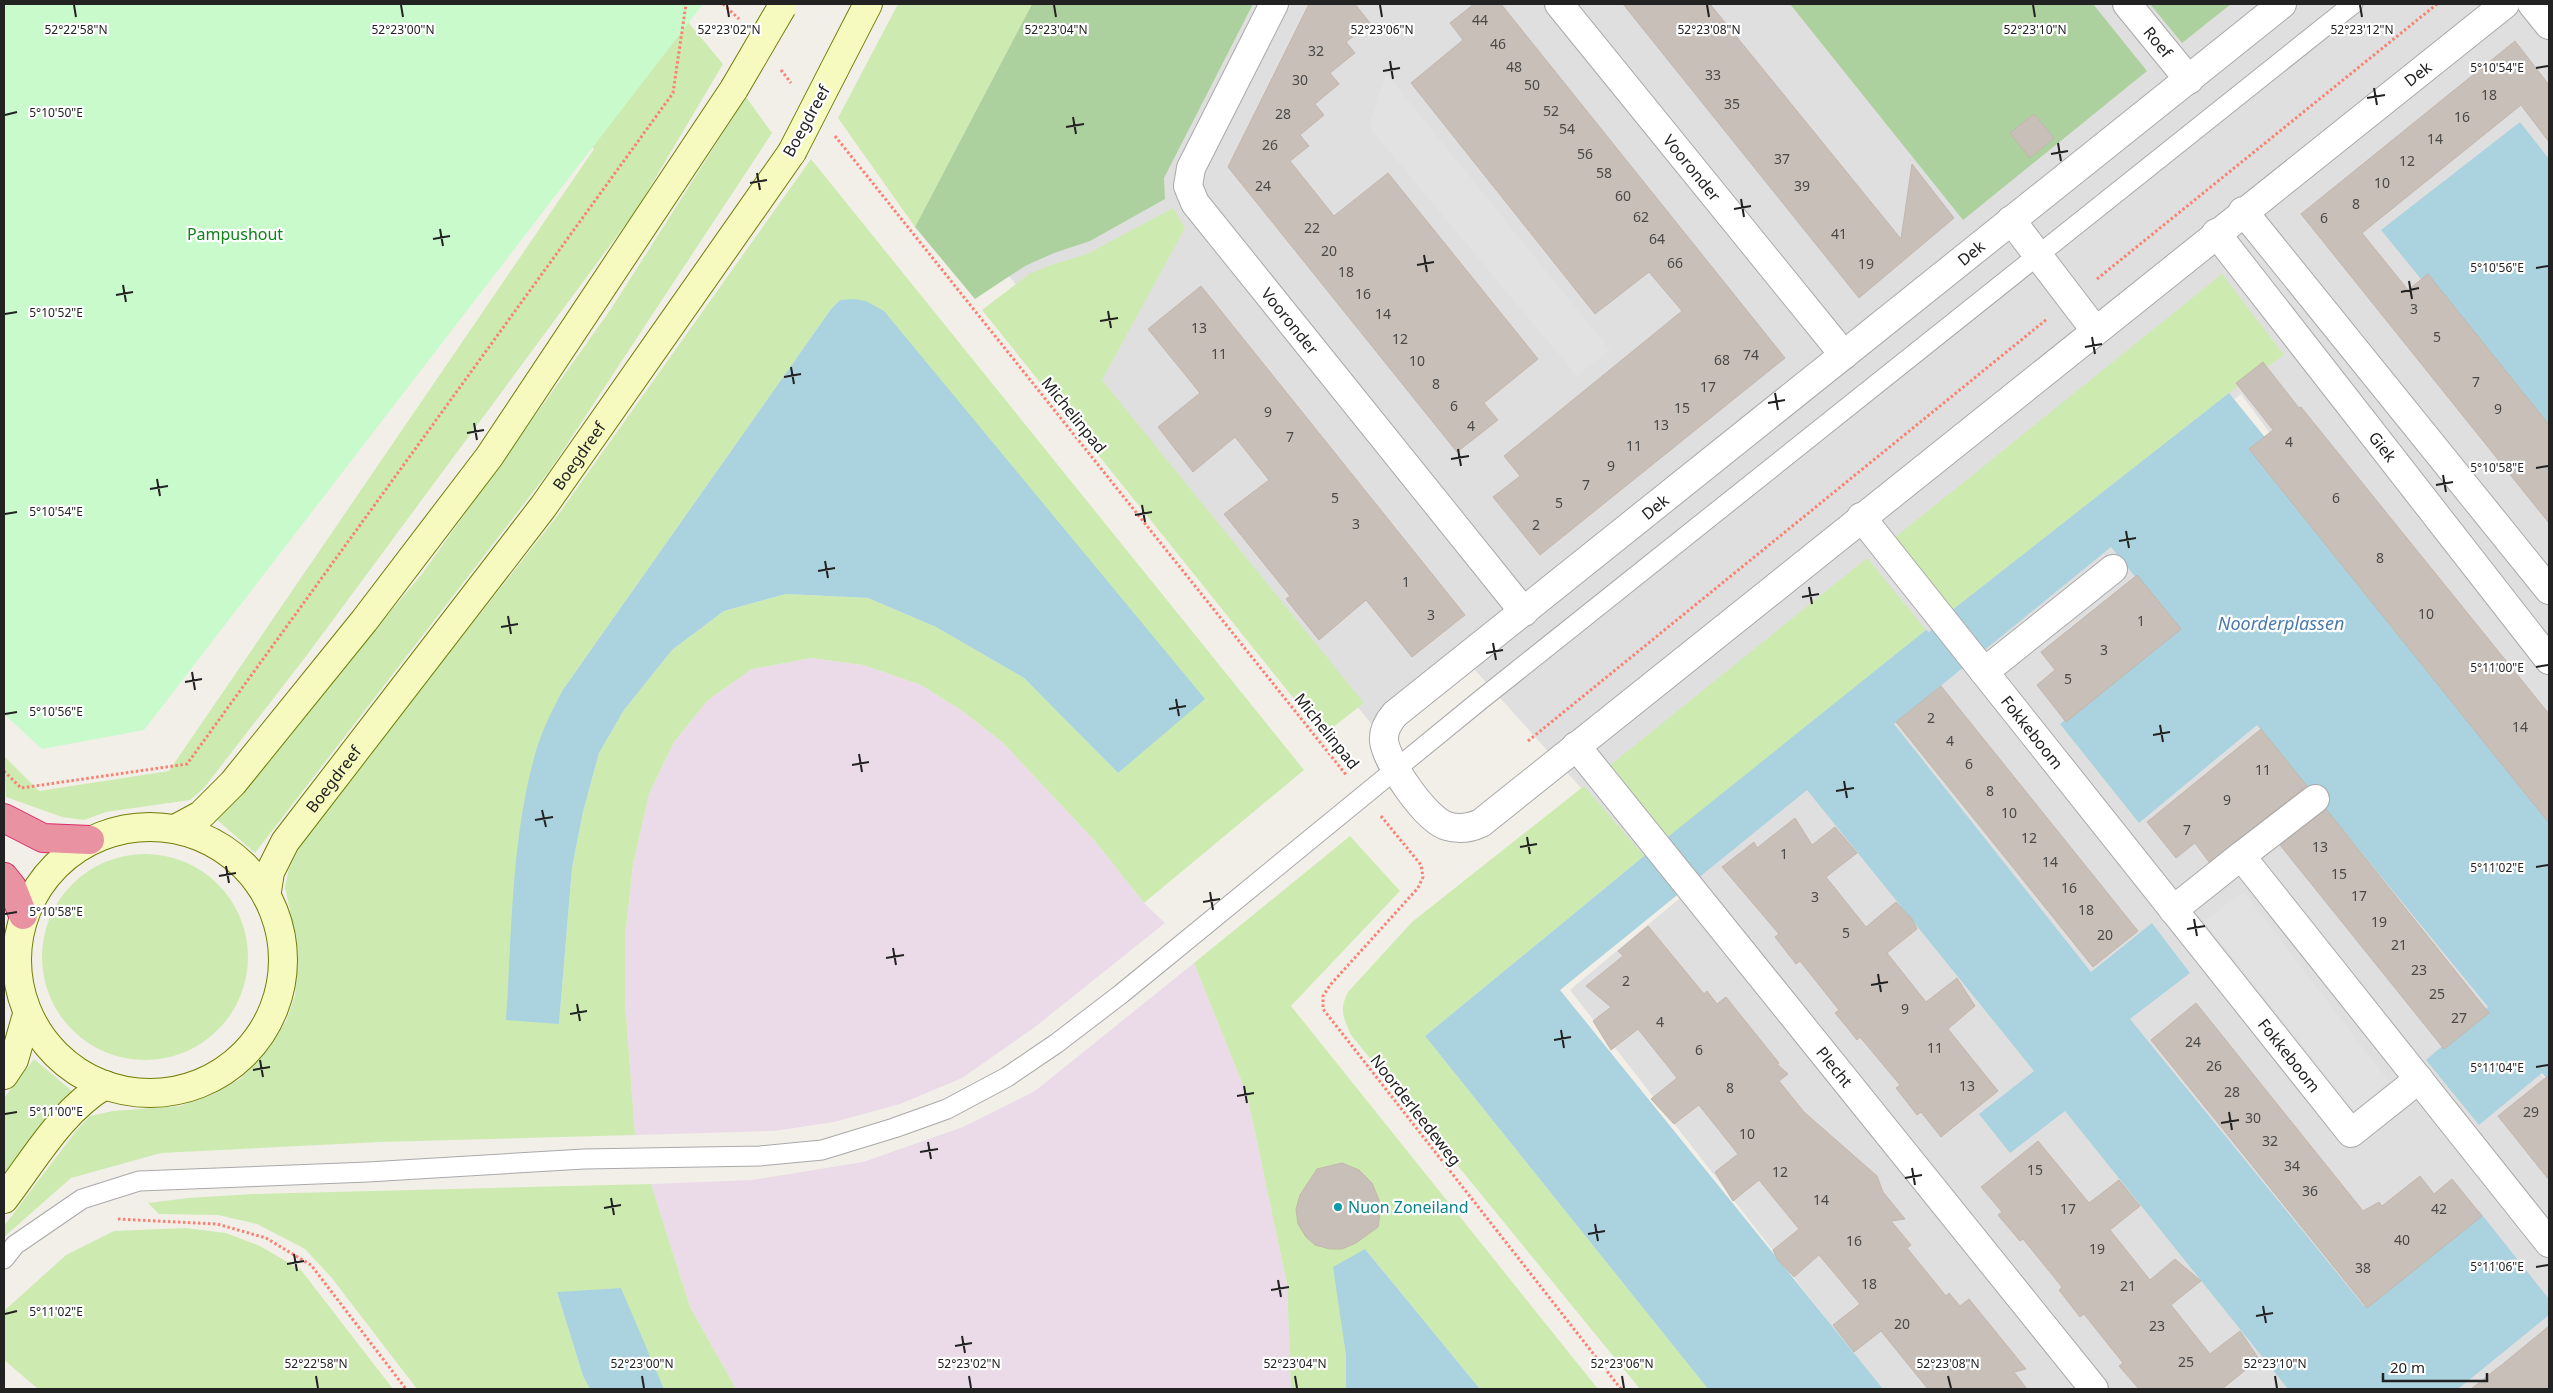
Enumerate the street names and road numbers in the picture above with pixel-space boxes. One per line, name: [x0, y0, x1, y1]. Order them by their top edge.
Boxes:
street label: Roef: [2139, 22, 2178, 63]
street label: Dek: [2399, 56, 2436, 92]
street label: Boegdreef: [777, 80, 835, 161]
street label: Vooronder: [1658, 130, 1726, 206]
street label: Dek: [1953, 235, 1990, 271]
street label: Vooronder: [1256, 283, 1324, 359]
street label: Michelinpad: [1036, 372, 1112, 458]
street label: Boegdreef: [547, 416, 611, 494]
street label: Giek: [2364, 427, 2402, 467]
street label: Dek: [1637, 489, 1674, 525]
street label: Michelinpad: [1289, 688, 1365, 774]
street label: Fokkeboom: [1996, 691, 2068, 774]
street label: Boegdreef: [301, 740, 367, 817]
street label: Fokkeboom: [2253, 1014, 2325, 1097]
street label: Plecht: [1811, 1042, 1858, 1092]
street label: Noorderleedeweg: [1366, 1050, 1466, 1170]

